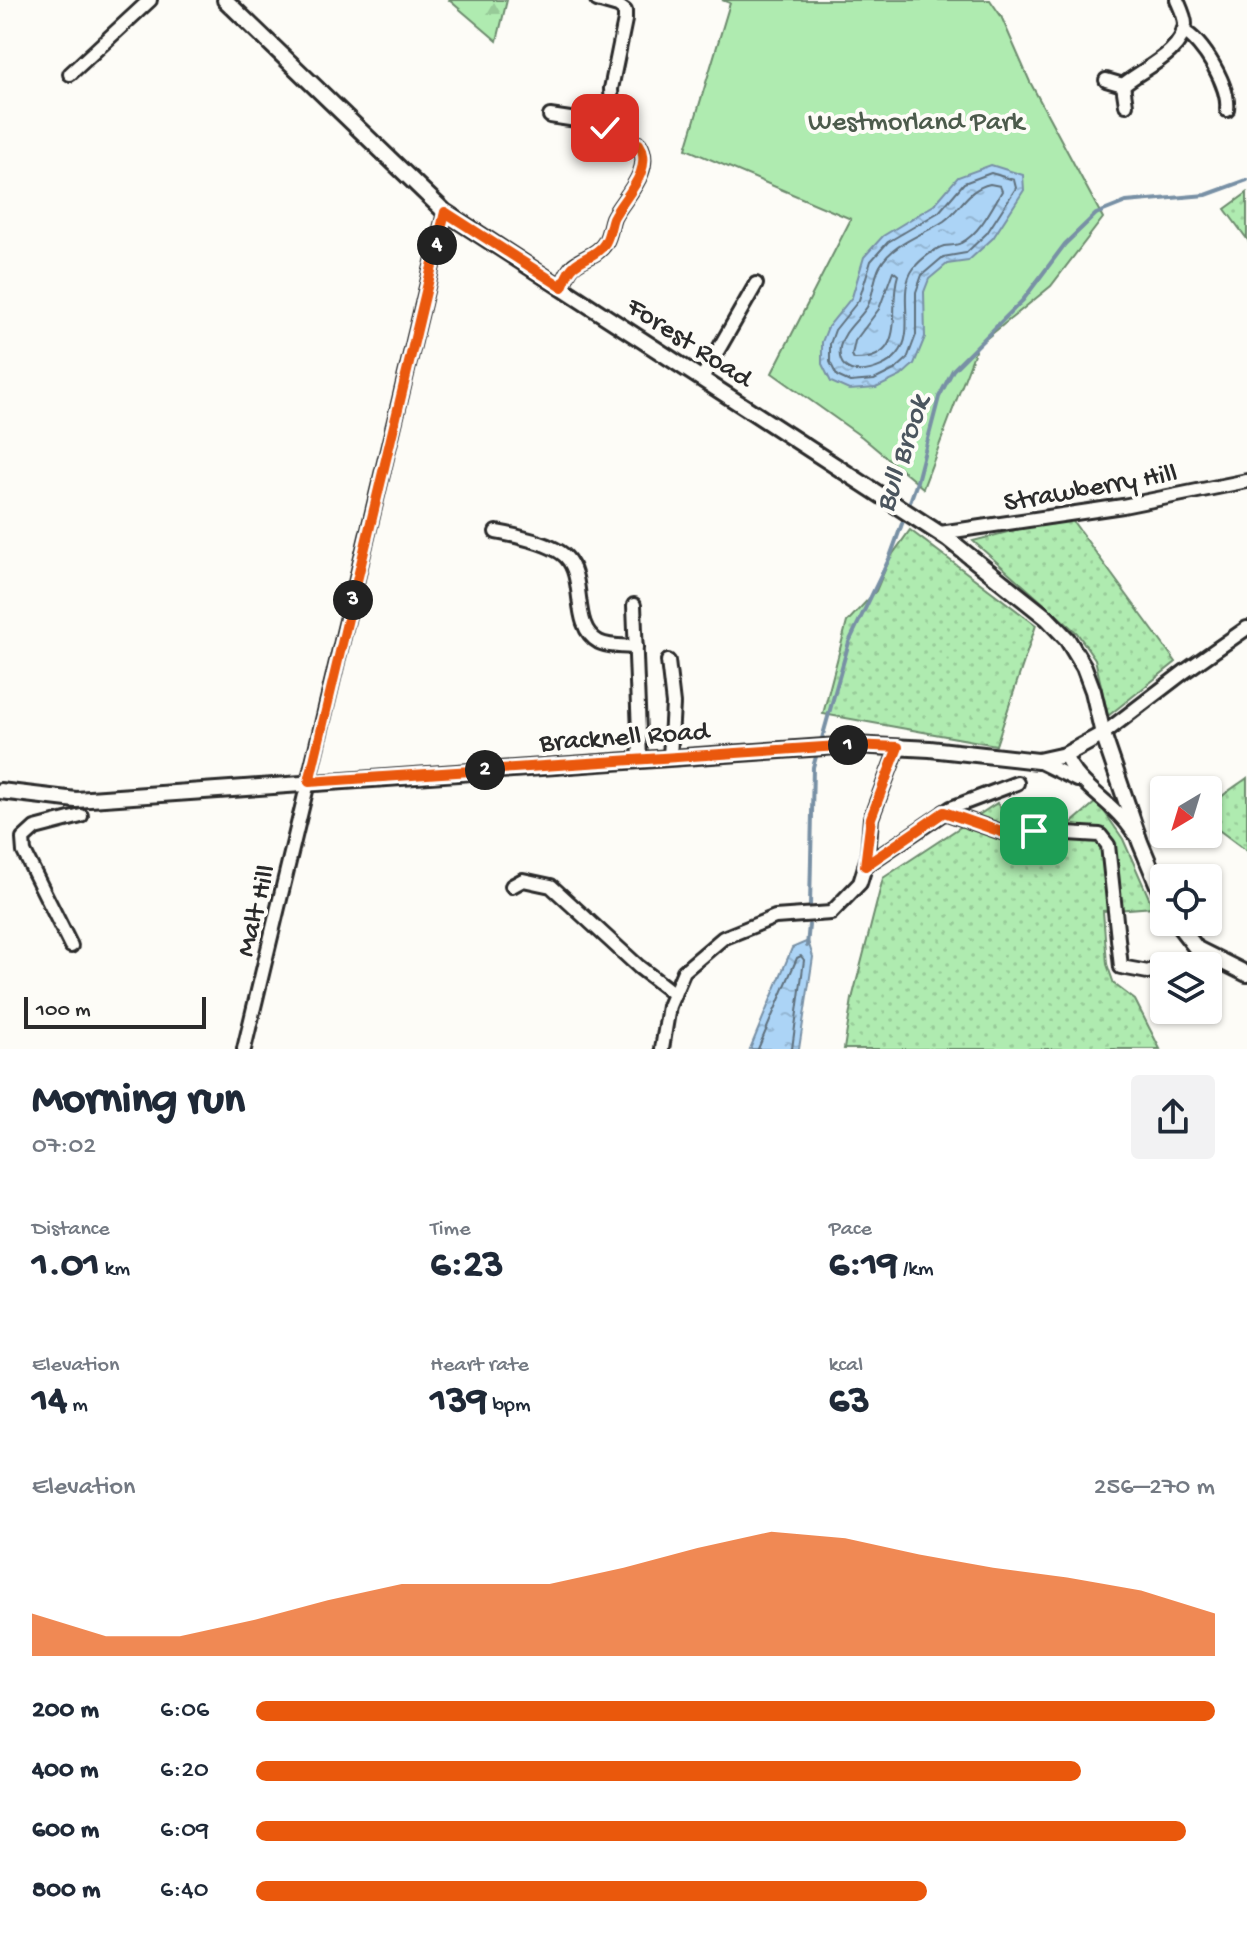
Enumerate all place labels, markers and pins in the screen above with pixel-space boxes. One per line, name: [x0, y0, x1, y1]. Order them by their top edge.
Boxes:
pin: [571, 94, 639, 162]
pin: 4: [417, 225, 457, 265]
pin: 3: [333, 580, 373, 620]
pin: 1: [828, 725, 868, 765]
pin: 2: [465, 750, 505, 790]
pin: [1000, 797, 1068, 865]

